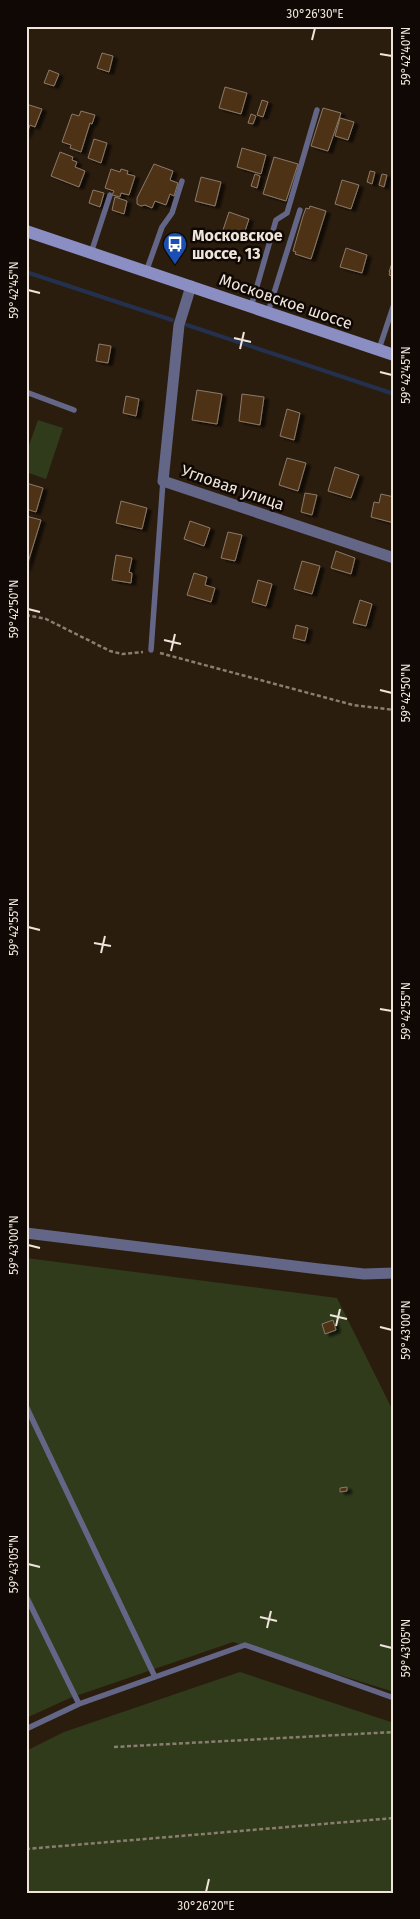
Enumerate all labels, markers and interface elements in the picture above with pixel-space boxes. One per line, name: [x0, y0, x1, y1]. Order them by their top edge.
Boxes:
text: 30°26'30"E: [286, 7, 344, 21]
text: 59°42'40"N: [399, 27, 413, 85]
place label: Московское шоссе, 13: [192, 226, 283, 263]
bus stop icon: Московское шоссе, 13: [162, 231, 188, 265]
text: 59°42'45"N: [7, 261, 21, 319]
street label: Московское шоссе: [217, 270, 355, 333]
text: 59°42'45"N: [399, 346, 413, 404]
street label: Угловая улица: [179, 461, 287, 514]
text: 59°42'50"N: [7, 580, 21, 638]
text: 59°42'50"N: [399, 664, 413, 722]
text: 59°42'55"N: [7, 898, 21, 956]
text: 59°42'55"N: [399, 982, 413, 1040]
text: 59°43'00"N: [7, 1215, 21, 1275]
text: 59°43'00"N: [399, 1300, 413, 1360]
text: 59°43'05"N: [7, 1535, 21, 1593]
text: 59°43'05"N: [399, 1619, 413, 1677]
text: 30°26'20"E: [177, 1899, 235, 1913]

